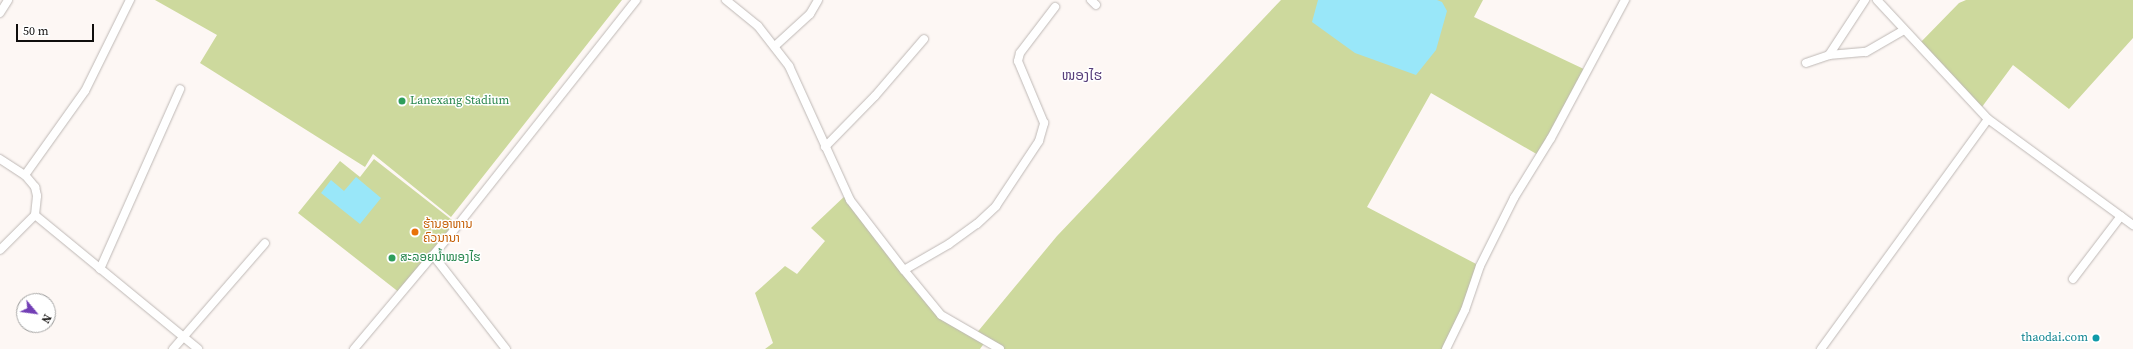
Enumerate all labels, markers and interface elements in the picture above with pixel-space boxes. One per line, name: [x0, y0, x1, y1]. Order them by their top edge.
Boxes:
scale bar: [18, 16, 96, 42]
text: 50 m: [23, 23, 49, 39]
district label: ໜອງໄຮ: [1062, 67, 1102, 83]
place label: Lanexang Stadium: [410, 94, 509, 108]
marker: Lanexang Stadium: [397, 96, 407, 106]
place label: ຮ້ານອາຫານ ຄົວນານາ: [423, 218, 473, 246]
marker: ຮ້ານອາຫານ ຄົວນານາ: [410, 227, 420, 237]
place label: ສະລອຍນ້ຳໝອງໄຮ: [400, 251, 481, 265]
marker: ສະລອຍນ້ຳໝອງໄຮ: [387, 253, 397, 263]
north arrow: [16, 293, 56, 333]
text: N: [38, 311, 55, 326]
place label: thaodai.com: [2021, 331, 2088, 345]
marker: thaodai.com: [2091, 333, 2101, 343]

